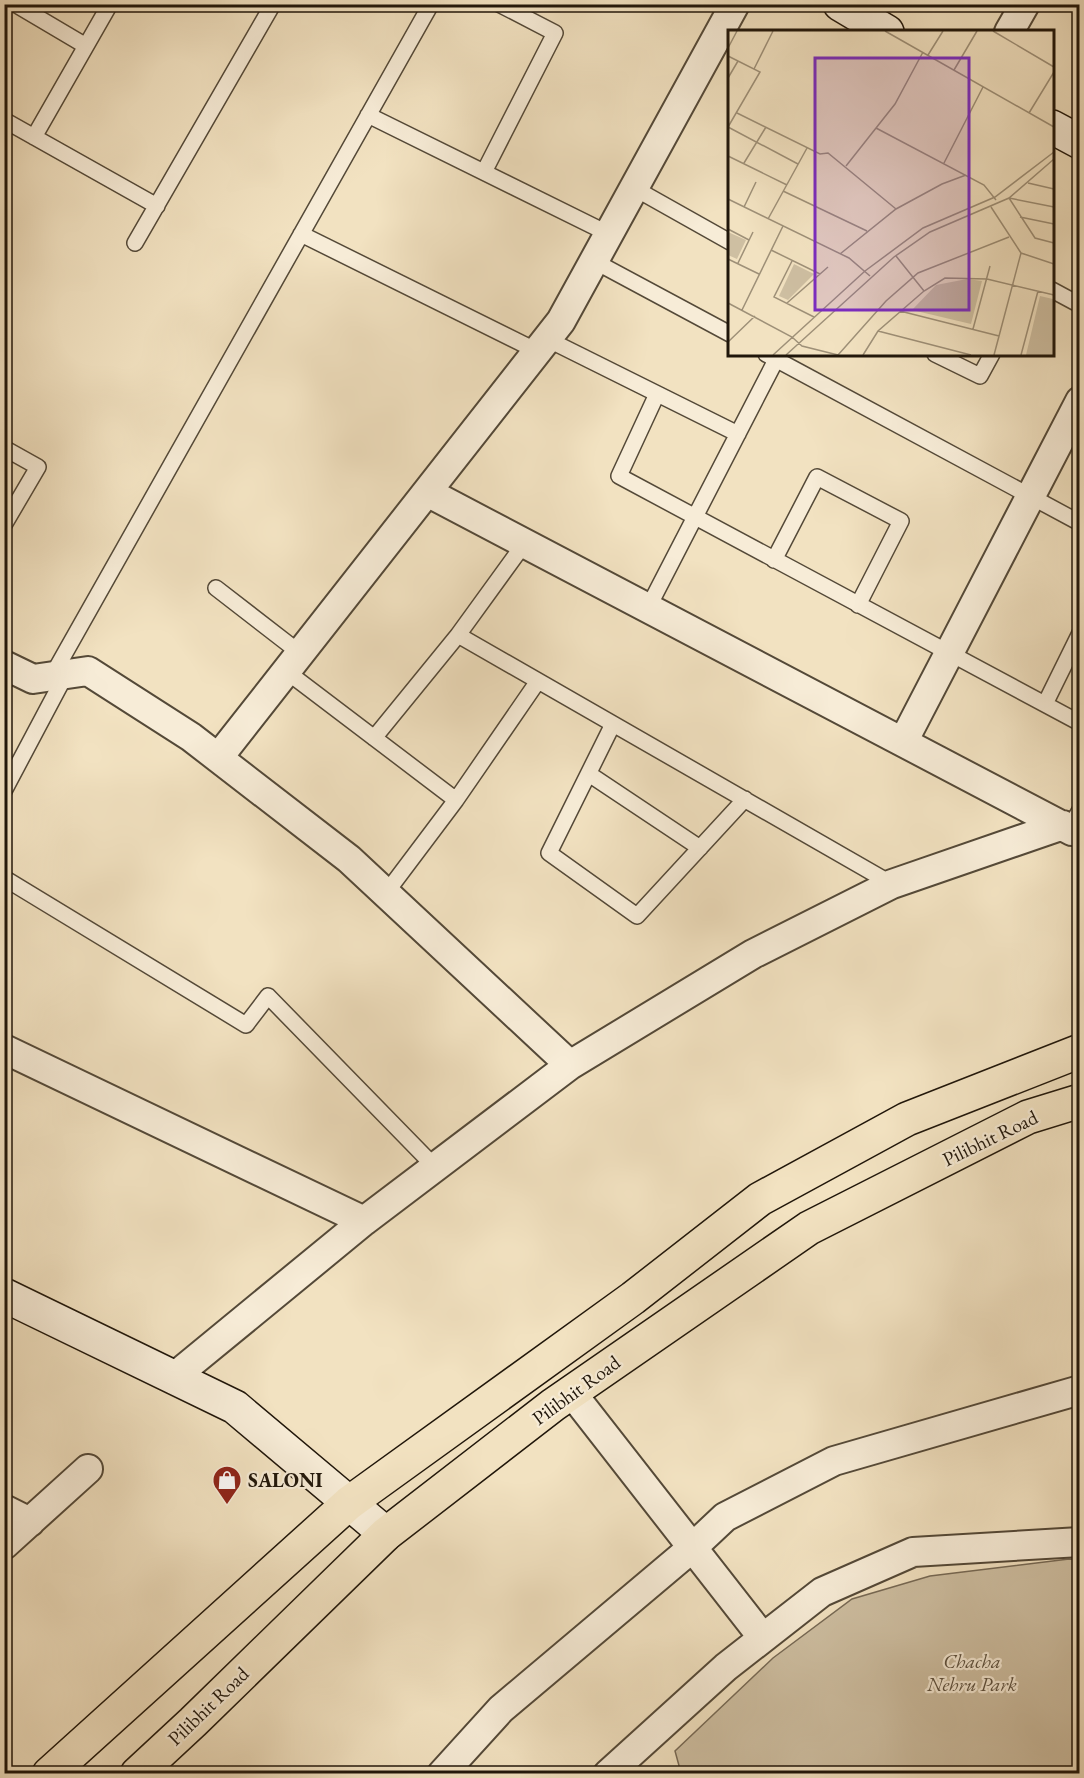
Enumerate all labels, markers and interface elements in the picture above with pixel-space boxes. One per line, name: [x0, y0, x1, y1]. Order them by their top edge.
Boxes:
inset map: [728, 30, 1054, 356]
street label: Pilibhit Road: [938, 1103, 1043, 1172]
street label: Pilibhit Road: [527, 1349, 626, 1431]
shop icon: SALONI: [211, 1464, 243, 1506]
place label: SALONI: [248, 1467, 322, 1493]
park label: Chacha Nehru Park: [926, 1648, 1017, 1697]
street label: Pilibhit Road: [162, 1660, 255, 1751]

